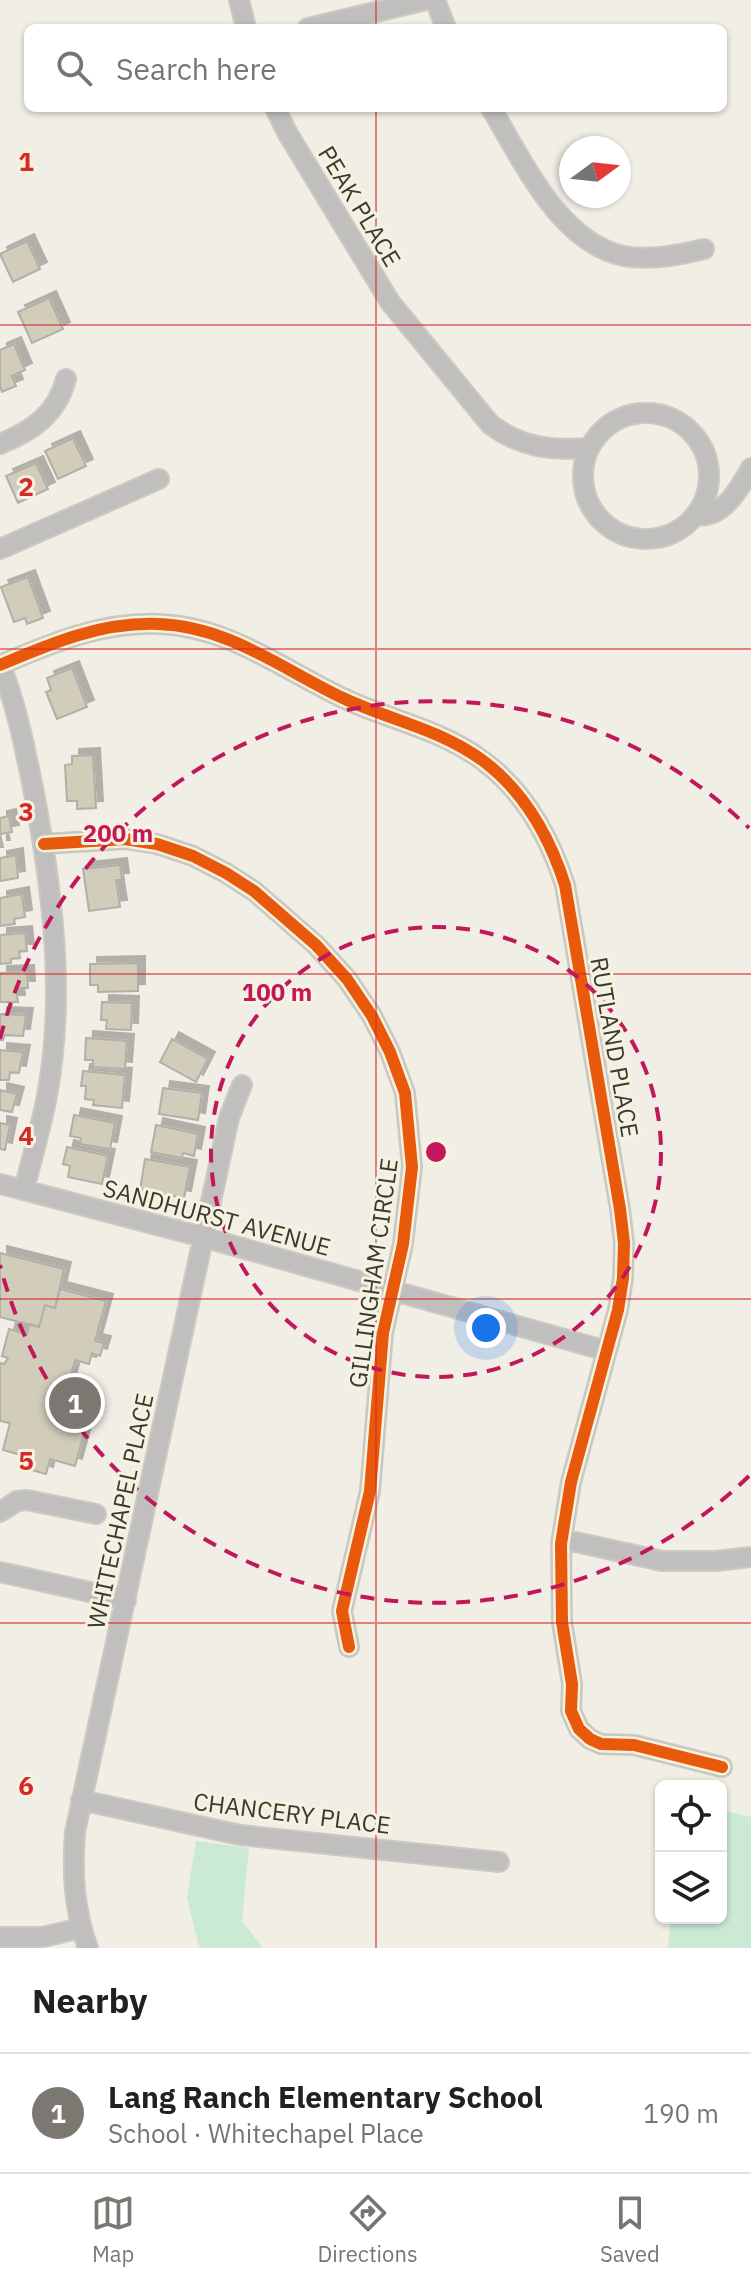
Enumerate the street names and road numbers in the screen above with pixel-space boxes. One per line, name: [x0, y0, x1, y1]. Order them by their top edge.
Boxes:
street label: PEAK PLACE: [311, 140, 409, 272]
street label: RUTLAND PLACE: [583, 954, 647, 1140]
street label: GILLINGHAM CIRCLE: [341, 1156, 405, 1390]
street label: SANDHURST AVENUE: [100, 1171, 334, 1263]
street label: WHITECHAPEL PLACE: [79, 1390, 161, 1632]
street label: CHANCERY PLACE: [192, 1785, 392, 1841]

